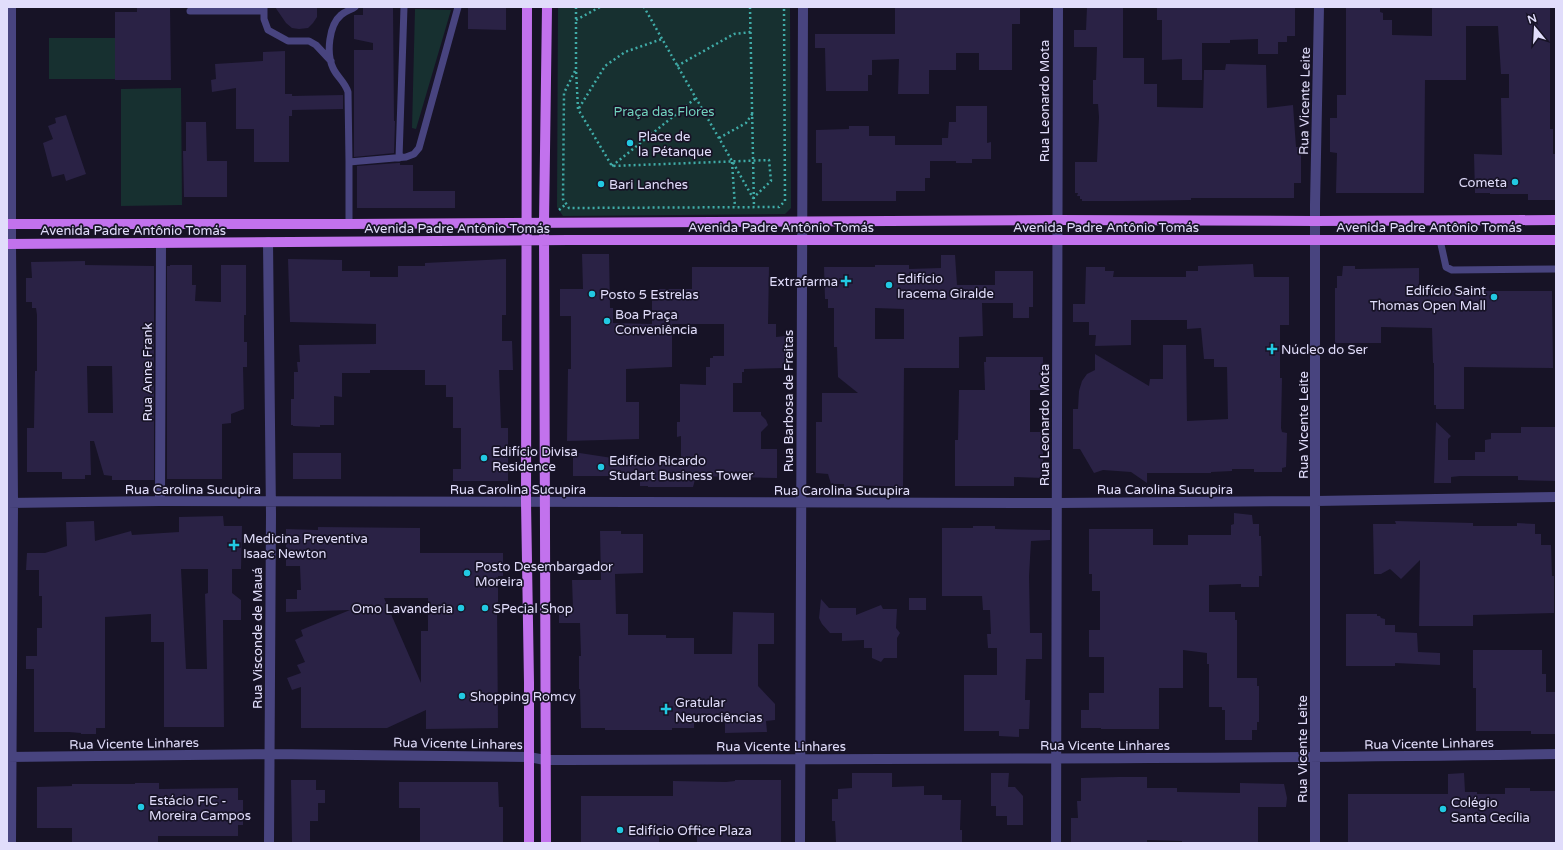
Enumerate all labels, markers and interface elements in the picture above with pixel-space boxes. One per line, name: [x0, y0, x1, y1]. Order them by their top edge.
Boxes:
north arrow: [1515, 8, 1555, 48]
text: N: [1526, 11, 1538, 27]
street label: Rua Leonardo Mota: [1037, 40, 1053, 162]
street label: Rua Vicente Leite: [1296, 47, 1314, 155]
park label: Praça das Flores: [614, 104, 715, 120]
place label: Place de la Pétanque: [638, 129, 712, 160]
marker: Place de la Pétanque: [625, 138, 635, 148]
place label: Cometa: [1459, 175, 1507, 191]
place label: Bari Lanches: [609, 177, 688, 193]
marker: Cometa: [1510, 177, 1520, 187]
marker: Bari Lanches: [596, 179, 606, 189]
street label: Avenida Padre Antônio Tomás: [688, 220, 874, 236]
street label: Avenida Padre Antônio Tomás: [1013, 220, 1199, 236]
street label: Avenida Padre Antônio Tomás: [1336, 220, 1522, 236]
street label: Avenida Padre Antônio Tomás: [364, 221, 550, 237]
street label: Avenida Padre Antônio Tomás: [40, 223, 226, 239]
place label: Edifício Iracema Giralde: [897, 271, 994, 302]
place label: Extrafarma: [769, 274, 838, 290]
marker: Extrafarma: [841, 276, 851, 286]
marker: Edifício Iracema Giralde: [884, 280, 894, 290]
place label: Edifício Saint Thomas Open Mall: [1370, 283, 1486, 314]
place label: Posto 5 Estrelas: [600, 287, 699, 303]
marker: Posto 5 Estrelas: [587, 289, 597, 299]
marker: Edifício Saint Thomas Open Mall: [1489, 292, 1499, 302]
place label: Boa Praça Conveniência: [615, 307, 698, 338]
marker: Boa Praça Conveniência: [602, 316, 612, 326]
street label: Rua Anne Frank: [140, 323, 156, 421]
street label: Rua Barbosa de Freitas: [781, 330, 797, 472]
place label: Núcleo do Ser: [1281, 342, 1368, 358]
marker: Núcleo do Ser: [1266, 343, 1278, 355]
street label: Rua Leonardo Mota: [1037, 364, 1053, 486]
street label: Rua Vicente Leite: [1296, 371, 1312, 479]
place label: Edifício Divisa Residence: [492, 444, 578, 475]
marker: Edifício Divisa Residence: [479, 453, 489, 463]
place label: Edifício Ricardo Studart Business Tower: [609, 453, 753, 484]
marker: Edifício Ricardo Studart Business Tower: [596, 462, 606, 472]
street label: Rua Carolina Sucupira: [125, 482, 261, 498]
street label: Rua Carolina Sucupira: [450, 482, 586, 498]
street label: Rua Carolina Sucupira: [1097, 482, 1233, 498]
street label: Rua Carolina Sucupira: [774, 483, 910, 499]
place label: Medicina Preventiva Isaac Newton: [243, 531, 368, 562]
marker: Medicina Preventiva Isaac Newton: [228, 539, 240, 551]
place label: Posto Desembargador Moreira: [475, 559, 613, 590]
street label: Rua Visconde de Mauá: [250, 567, 266, 709]
marker: Posto Desembargador Moreira: [462, 568, 472, 578]
place label: Omo Lavanderia: [352, 601, 453, 617]
place label: SPecial Shop: [493, 601, 573, 617]
marker: Omo Lavanderia: [456, 603, 466, 613]
marker: SPecial Shop: [480, 603, 490, 613]
place label: Shopping Romcy: [470, 689, 576, 705]
marker: Shopping Romcy: [457, 691, 467, 701]
place label: Gratular Neurociências: [675, 695, 762, 726]
street label: Rua Vicente Leite: [1295, 695, 1311, 803]
marker: Gratular Neurociências: [660, 703, 672, 715]
street label: Rua Vicente Linhares: [69, 735, 199, 753]
street label: Rua Vicente Linhares: [393, 735, 523, 753]
street label: Rua Vicente Linhares: [1364, 735, 1494, 753]
street label: Rua Vicente Linhares: [1040, 738, 1170, 754]
street label: Rua Vicente Linhares: [716, 739, 846, 755]
place label: Estácio FIC - Moreira Campos: [149, 793, 251, 824]
place label: Colégio Santa Cecília: [1451, 795, 1530, 826]
marker: Estácio FIC - Moreira Campos: [136, 802, 146, 812]
marker: Colégio Santa Cecília: [1438, 804, 1448, 814]
place label: Edifício Office Plaza: [628, 823, 752, 839]
marker: Edifício Office Plaza: [615, 825, 625, 835]

